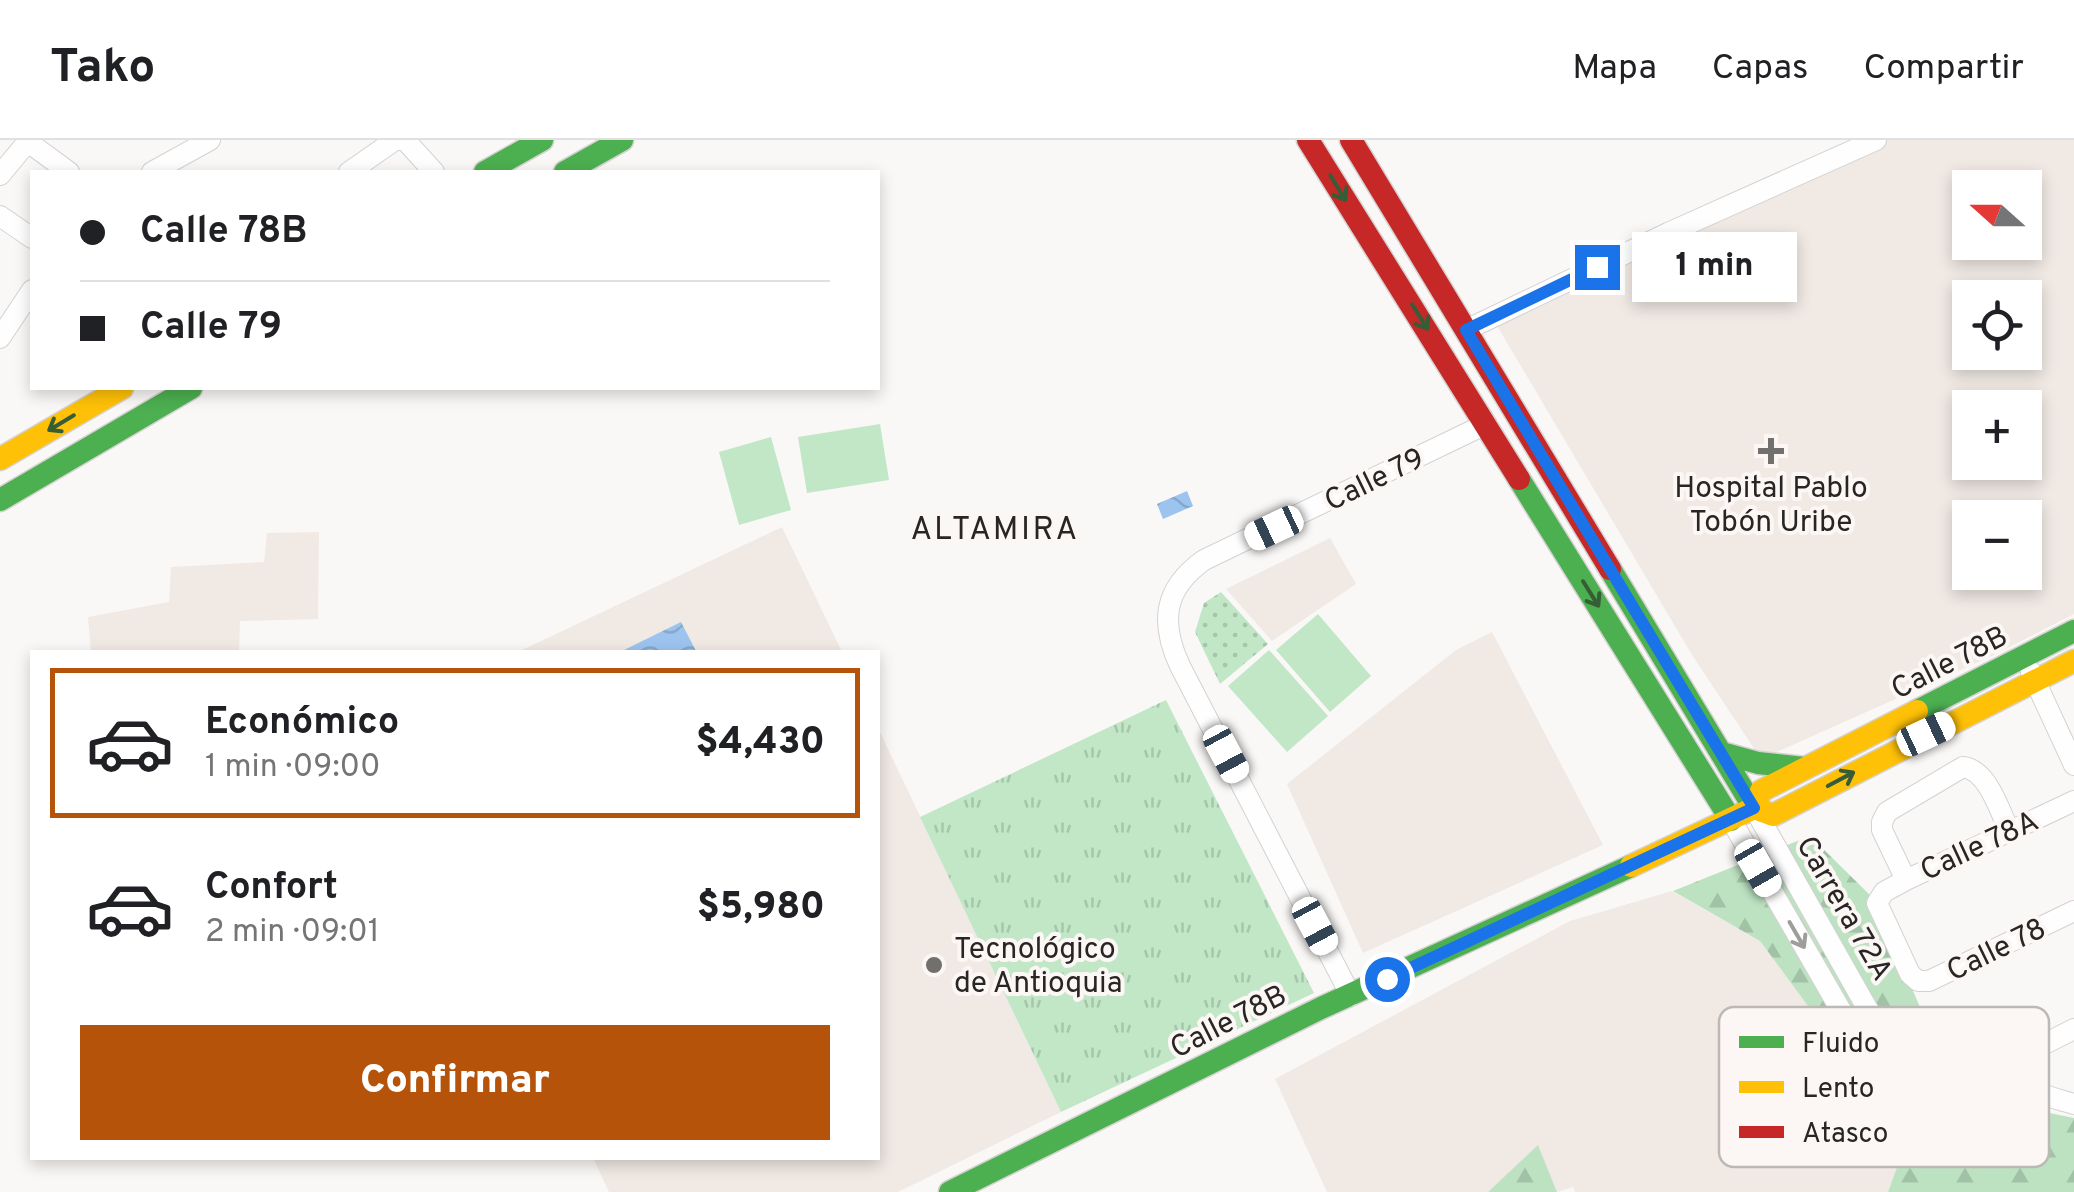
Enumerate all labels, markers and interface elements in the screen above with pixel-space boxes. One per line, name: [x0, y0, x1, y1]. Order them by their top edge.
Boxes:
text: Tako: [50, 39, 155, 99]
text: Mapa: [1572, 47, 1657, 91]
text: Capas: [1712, 47, 1808, 91]
text: Compartir: [1863, 47, 2024, 91]
north arrow: [1952, 170, 2042, 260]
map controls: [1952, 170, 2042, 590]
one-way arrow: [1327, 173, 1348, 202]
text: Calle 78B: [140, 208, 308, 257]
callout: 1 min: [1632, 232, 1797, 302]
route end: [1575, 245, 1620, 290]
text: 1 min: [1675, 247, 1754, 287]
button: locate: [1952, 280, 2042, 370]
one-way arrow: [1409, 303, 1430, 331]
text: Calle 79: [140, 304, 282, 353]
button: +: [1952, 390, 2042, 480]
one-way arrow: [47, 414, 76, 434]
marker: Hospital Pablo Tobón Uribe: [1758, 438, 1784, 464]
street label: Calle 79: [1319, 441, 1431, 521]
place label: Hospital Pablo Tobón Uribe: [1674, 471, 1868, 542]
button: −: [1952, 500, 2042, 590]
car: [1240, 502, 1308, 554]
district label: ALTAMIRA: [910, 511, 1080, 551]
one-way arrow: [1581, 579, 1601, 607]
street label: Calle 78B: [1886, 619, 2014, 709]
icon: car: [85, 698, 175, 788]
text: Económico: [205, 699, 399, 748]
car: [1892, 708, 1960, 760]
text: $4,430: [695, 719, 825, 768]
car: [1199, 720, 1253, 788]
text: 1 min · 09:00: [205, 748, 380, 788]
one-way arrow: [1826, 769, 1856, 788]
street label: Calle 78A: [1915, 804, 2045, 891]
street label: Carrera 72A: [1787, 830, 1899, 988]
car: [1730, 835, 1786, 901]
icon: car: [85, 863, 175, 953]
text: Confort: [205, 864, 338, 913]
text: $5,980: [697, 884, 825, 933]
car: [1288, 892, 1342, 960]
street label: Calle 78: [1941, 911, 2053, 991]
text: 2 min · 09:01: [205, 913, 380, 953]
one-way arrow: [1787, 920, 1807, 949]
place label: Tecnológico de Antioquia: [954, 932, 1122, 1003]
marker: Tecnológico de Antioquia: [923, 954, 945, 976]
route start: [1365, 957, 1410, 1002]
street label: Calle 78B: [1165, 978, 1293, 1068]
legend: [1719, 1007, 2049, 1167]
button: Confirmar: [80, 1025, 830, 1140]
text: Fluido: [1802, 1027, 1879, 1063]
text: Lento: [1802, 1072, 1874, 1108]
text: Atasco: [1802, 1117, 1888, 1153]

